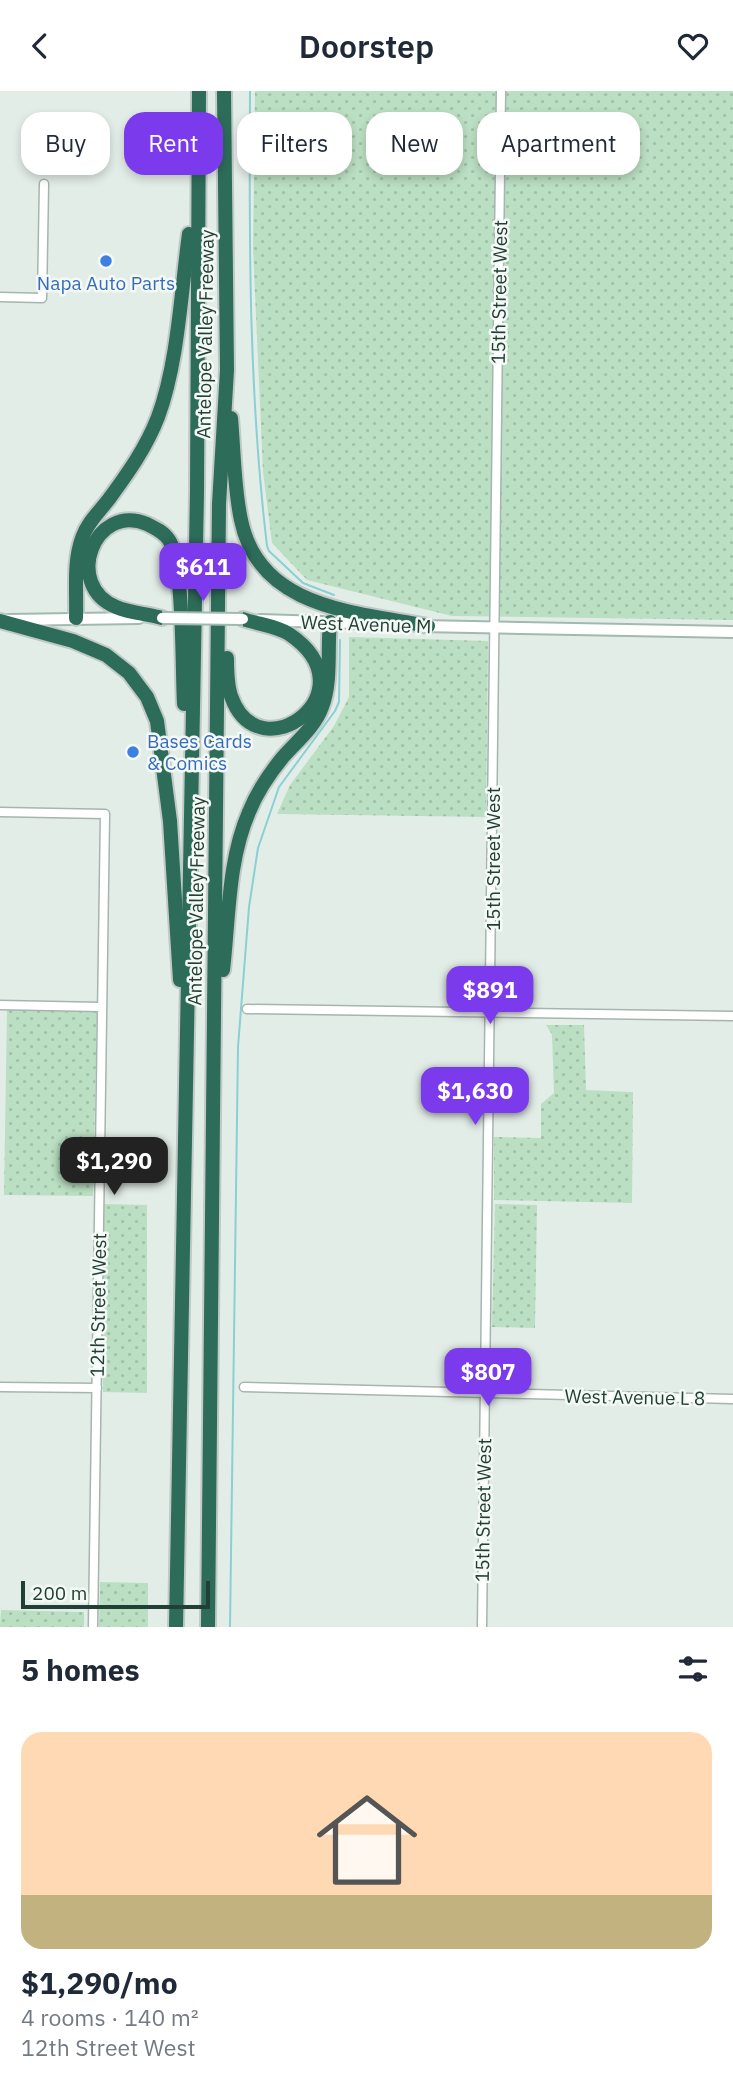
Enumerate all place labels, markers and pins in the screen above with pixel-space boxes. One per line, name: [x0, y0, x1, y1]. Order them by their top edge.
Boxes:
marker: Napa Auto Parts: [98, 253, 114, 269]
place label: Napa Auto Parts: [37, 271, 175, 295]
pin: $611: [162, 543, 244, 603]
place label: Bases Cards & Comics: [147, 729, 252, 775]
marker: Bases Cards & Comics: [125, 744, 141, 760]
pin: $891: [449, 967, 531, 1026]
pin: $1,630: [418, 1067, 532, 1127]
pin: $1,290: [57, 1137, 171, 1197]
pin: $807: [447, 1349, 529, 1408]

